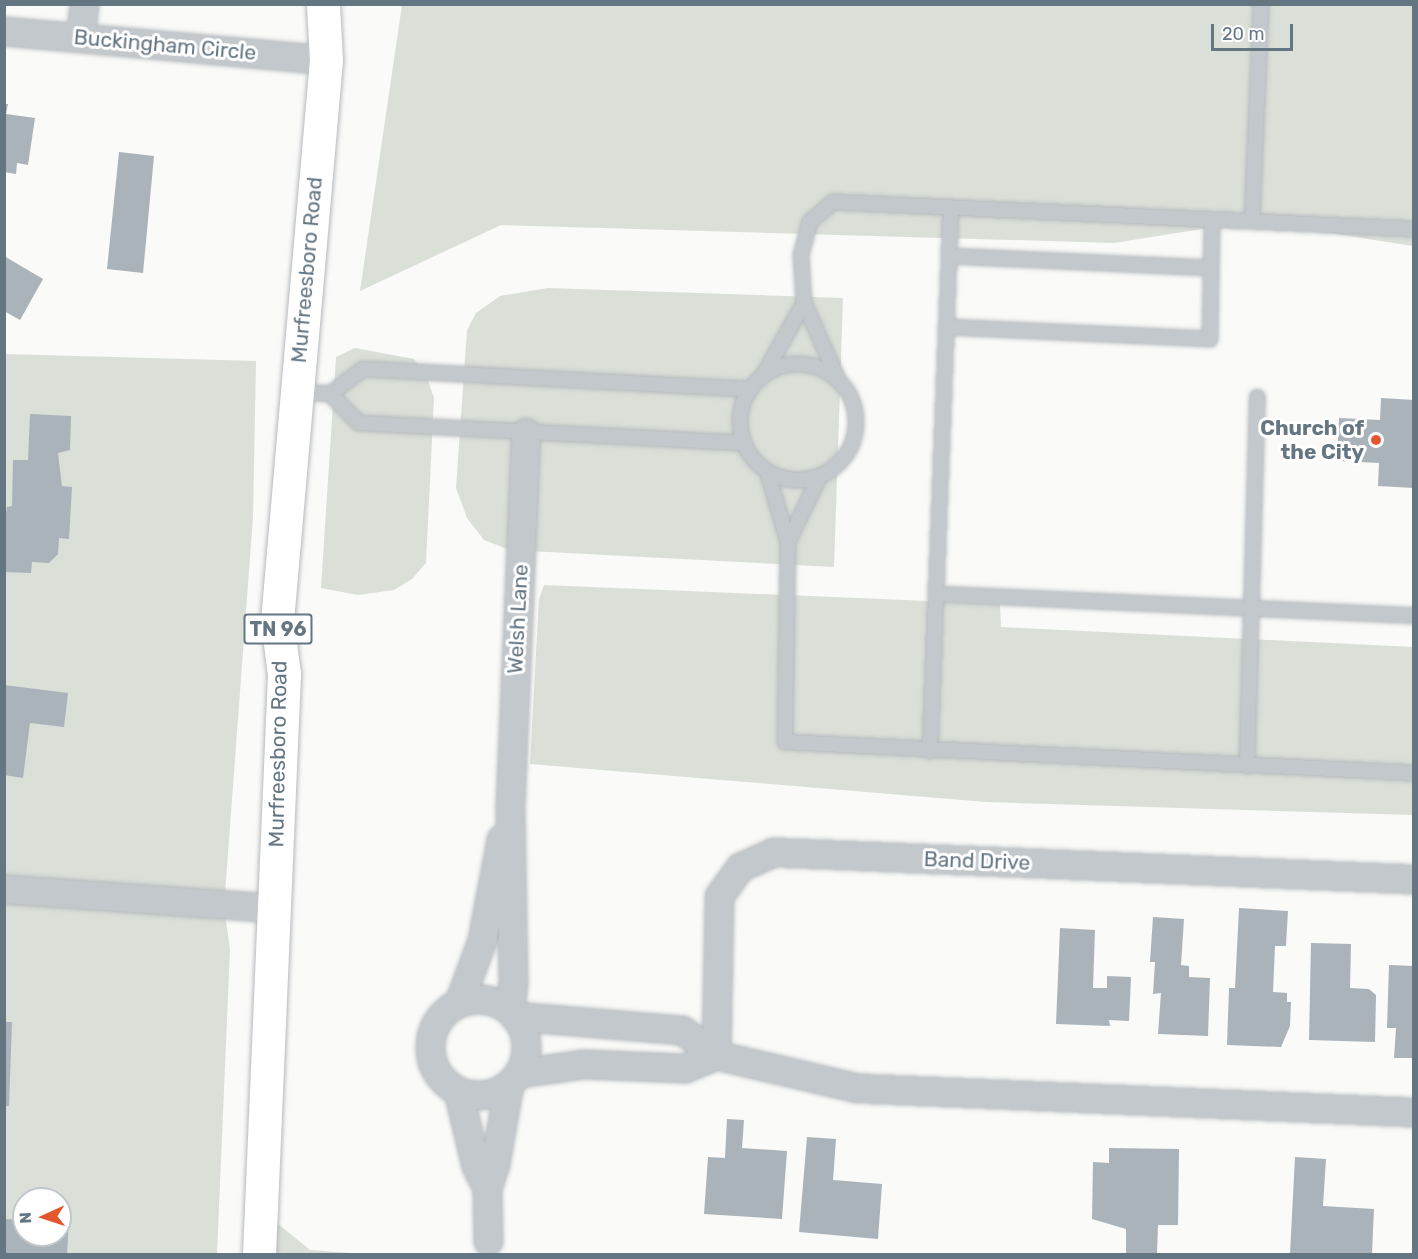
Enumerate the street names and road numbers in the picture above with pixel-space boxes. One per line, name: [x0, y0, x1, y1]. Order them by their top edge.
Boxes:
street label: Buckingham Circle: [73, 24, 257, 66]
street label: Murfreesboro Road: [286, 176, 328, 364]
street label: Welsh Lane: [503, 564, 533, 674]
road number: TN 96: [244, 612, 312, 646]
street label: Murfreesboro Road: [264, 660, 292, 848]
street label: Band Drive: [923, 847, 1031, 875]

